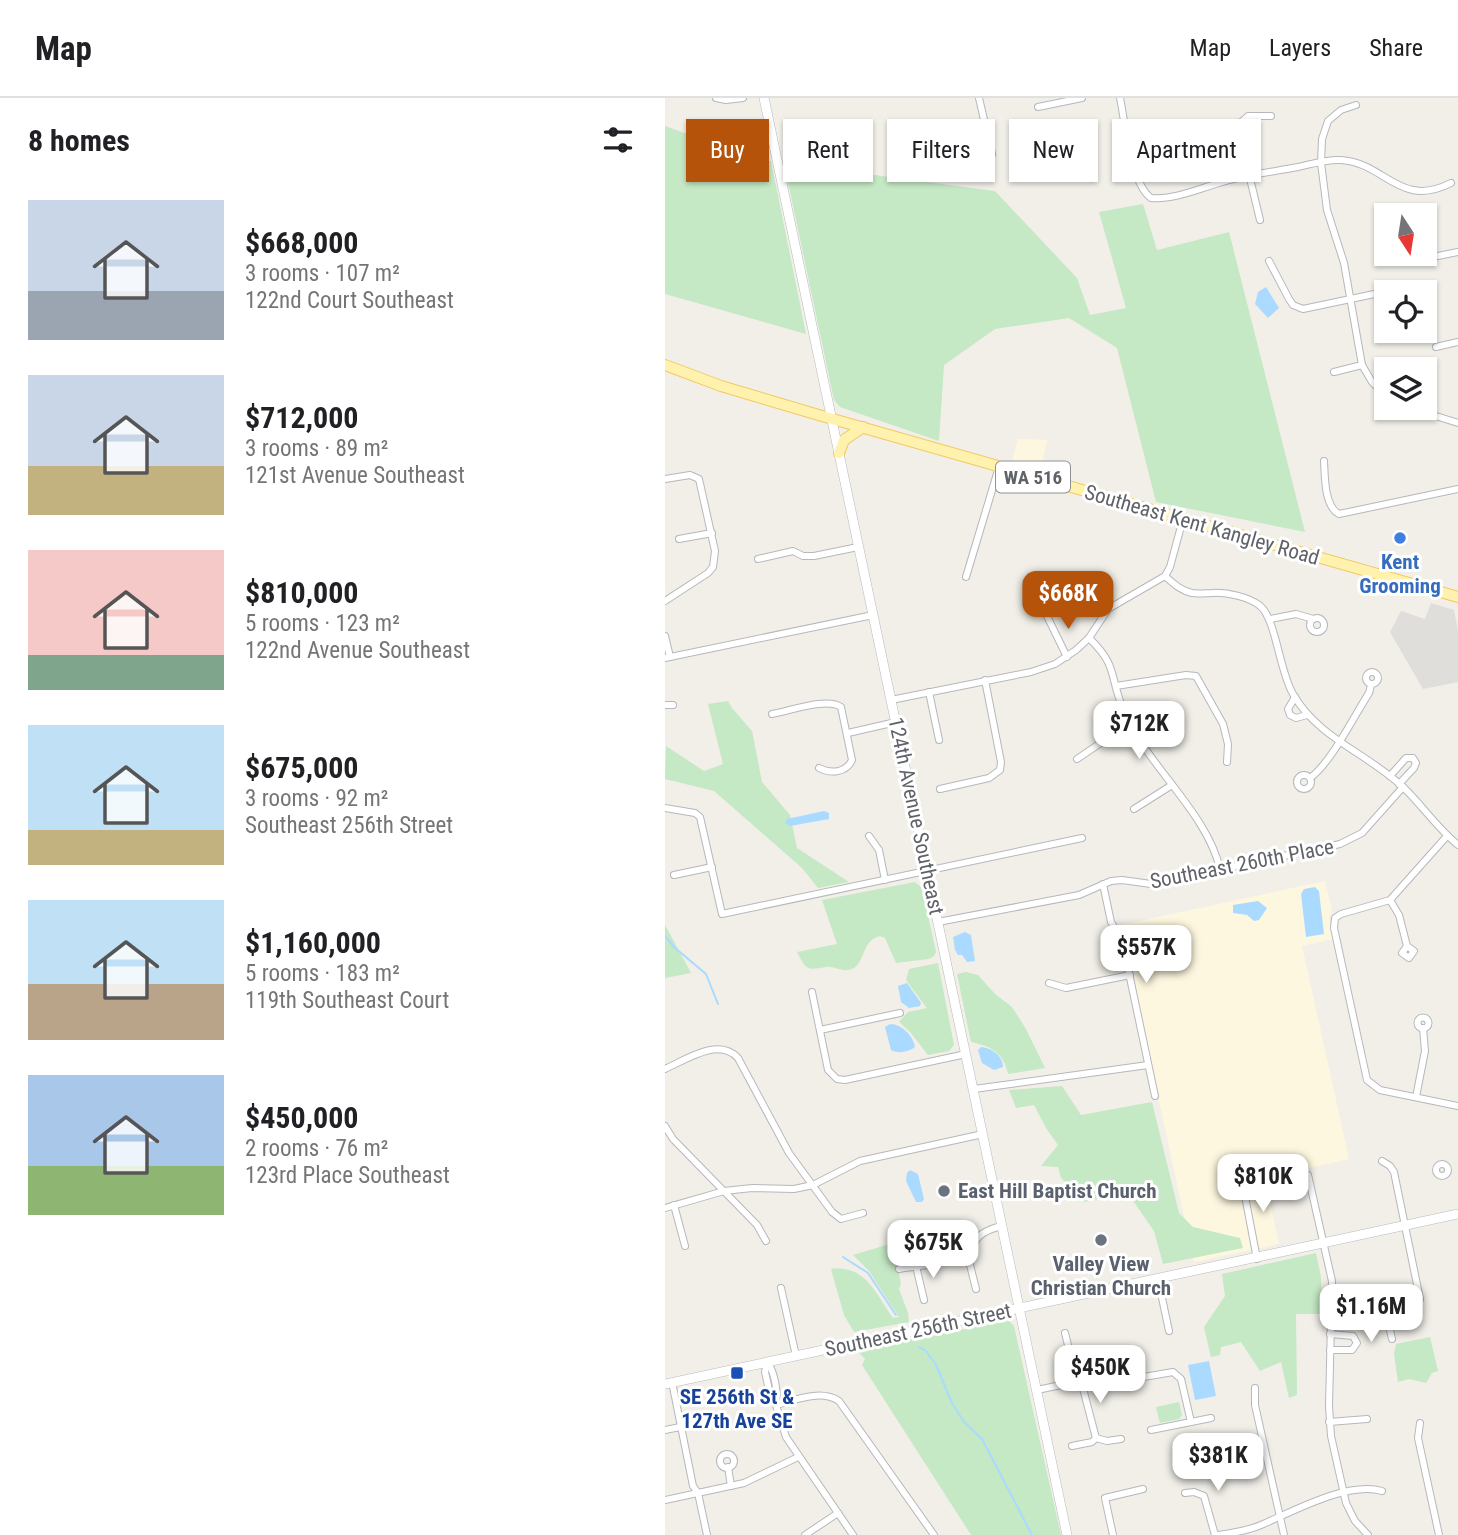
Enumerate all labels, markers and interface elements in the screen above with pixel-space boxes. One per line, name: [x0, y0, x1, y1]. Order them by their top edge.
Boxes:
text: Map: [35, 29, 92, 68]
text: Map: [1190, 34, 1231, 62]
text: Layers: [1269, 34, 1331, 62]
text: Share: [1369, 34, 1423, 62]
chip: Buy: [686, 119, 769, 182]
chip: Rent: [783, 119, 873, 182]
chip: Filters: [887, 119, 995, 182]
chip: New: [1009, 119, 1098, 182]
chip: Apartment: [1112, 119, 1261, 182]
icon: filters: [599, 121, 637, 159]
text: 8 homes: [28, 123, 130, 158]
north arrow: [1374, 203, 1437, 266]
map controls: [1374, 203, 1437, 420]
text: $668,000: [245, 225, 358, 260]
icon: home: [84, 228, 168, 312]
text: 3 rooms · 107 m²: [245, 260, 400, 287]
button: locate: [1374, 280, 1437, 343]
text: 122nd Court Southeast: [245, 287, 454, 314]
button: layers: [1374, 357, 1437, 420]
text: $712,000: [245, 400, 358, 435]
icon: home: [84, 403, 168, 487]
text: 3 rooms · 89 m²: [245, 435, 388, 462]
text: 121st Avenue Southeast: [245, 462, 465, 489]
road number: WA 516: [996, 462, 1070, 492]
street label: Southeast Kent Kangley Road: [1082, 480, 1322, 570]
marker: Kent Grooming: [1392, 530, 1408, 546]
place label: Kent Grooming: [1359, 550, 1441, 598]
pin: $668K: [1019, 572, 1117, 631]
text: $810,000: [245, 575, 358, 610]
icon: home: [84, 578, 168, 662]
text: $668K: [1038, 580, 1098, 607]
text: 5 rooms · 123 m²: [245, 610, 400, 637]
text: 122nd Avenue Southeast: [245, 637, 470, 664]
pin: $712K: [1090, 702, 1188, 761]
text: $712K: [1109, 710, 1169, 737]
street label: 124th Avenue Southeast: [883, 715, 949, 917]
text: $675,000: [245, 750, 358, 785]
icon: home: [84, 753, 168, 837]
text: 3 rooms · 92 m²: [245, 785, 388, 812]
text: Southeast 256th Street: [245, 812, 453, 839]
street label: Southeast 260th Place: [1148, 834, 1336, 894]
text: $1,160,000: [245, 925, 381, 960]
pin: $557K: [1097, 926, 1195, 985]
icon: home: [84, 928, 168, 1012]
text: $557K: [1116, 934, 1176, 961]
text: 5 rooms · 183 m²: [245, 960, 400, 987]
text: 119th Southeast Court: [245, 987, 449, 1014]
text: $450,000: [245, 1100, 358, 1135]
icon: home: [84, 1103, 168, 1187]
text: 2 rooms · 76 m²: [245, 1135, 388, 1162]
pin: $810K: [1214, 1154, 1312, 1214]
text: 123rd Place Southeast: [245, 1162, 450, 1189]
text: $810K: [1233, 1163, 1293, 1190]
place label: East Hill Baptist Church: [958, 1179, 1157, 1203]
marker: East Hill Baptist Church: [936, 1183, 952, 1199]
pin: $675K: [884, 1220, 982, 1280]
text: $675K: [903, 1229, 963, 1256]
marker: Valley View Christian Church: [1093, 1232, 1109, 1248]
place label: Valley View Christian Church: [1031, 1252, 1171, 1300]
pin: $1.16M: [1314, 1284, 1428, 1344]
text: $1.16M: [1336, 1293, 1406, 1320]
street label: Southeast 256th Street: [823, 1299, 1013, 1361]
pin: $450K: [1051, 1346, 1149, 1405]
text: $450K: [1070, 1354, 1130, 1381]
marker: SE 256th St & 127th Ave SE: [729, 1365, 745, 1381]
place label: SE 256th St & 127th Ave SE: [680, 1385, 794, 1433]
pin: $381K: [1169, 1434, 1267, 1493]
text: $381K: [1188, 1442, 1248, 1469]

